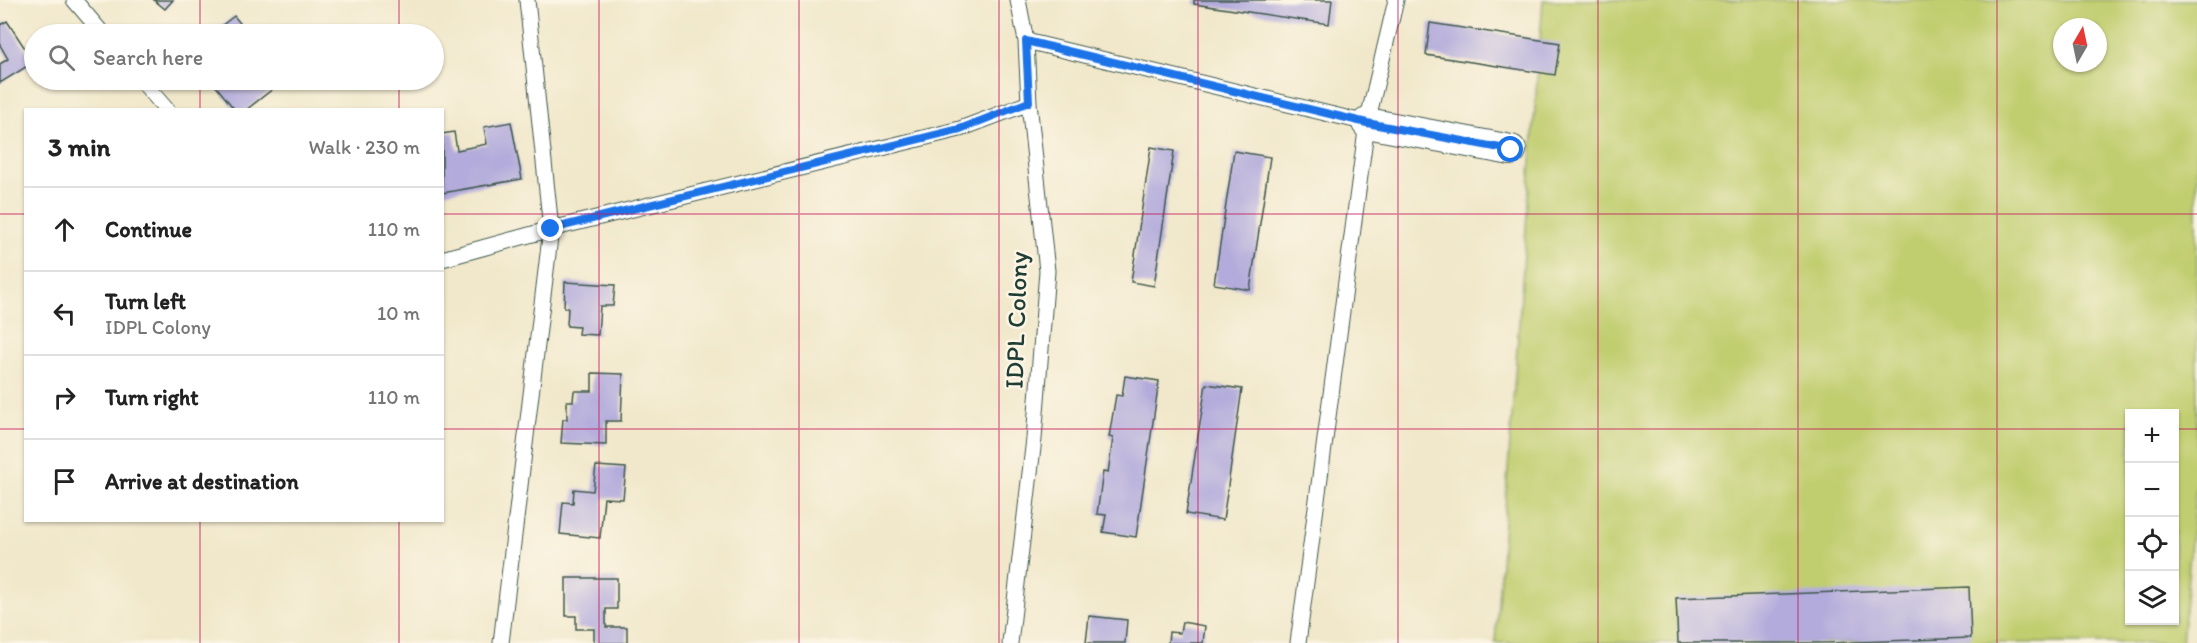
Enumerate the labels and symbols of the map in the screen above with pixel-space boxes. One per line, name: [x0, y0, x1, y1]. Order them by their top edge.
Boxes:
north arrow: [2053, 18, 2107, 72]
route start: [1497, 136, 1523, 162]
route end: [537, 215, 563, 241]
street label: IDPL Colony: [998, 251, 1034, 389]

